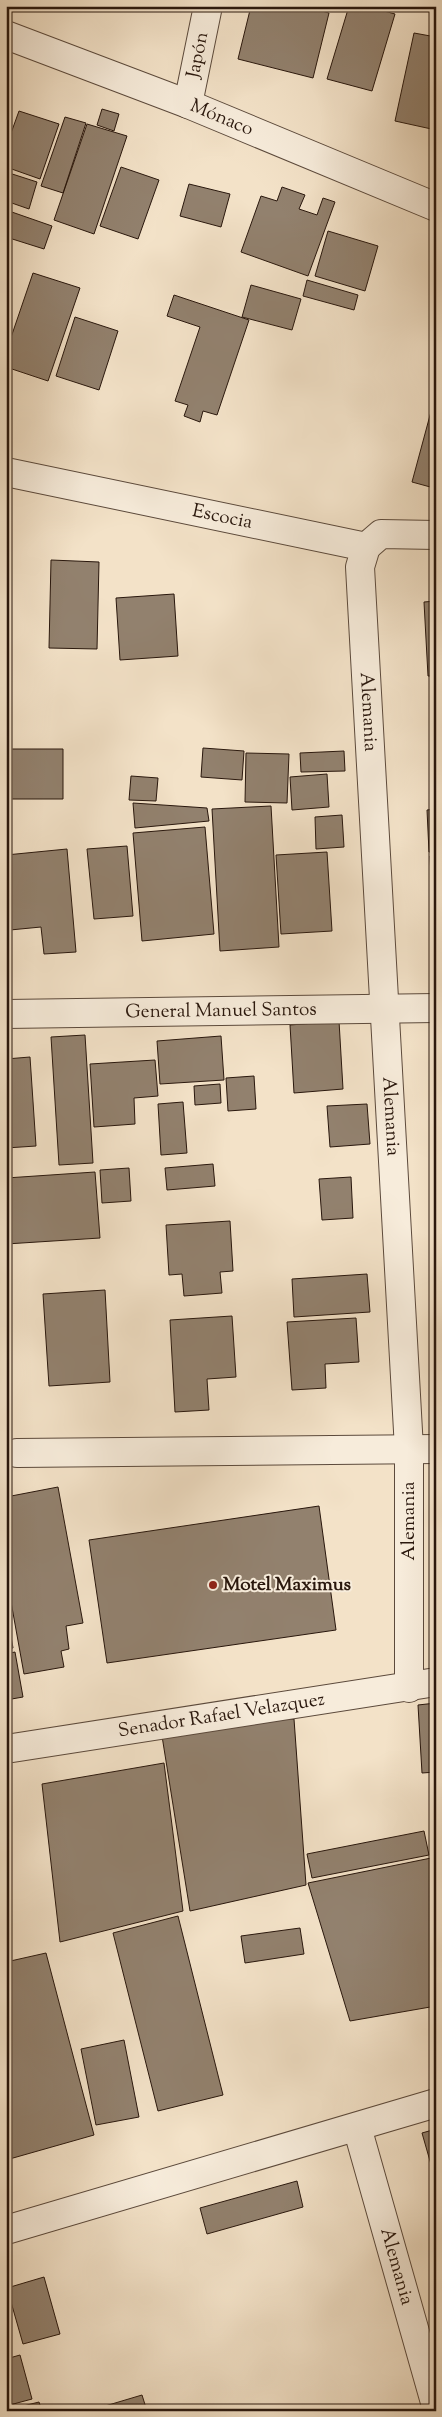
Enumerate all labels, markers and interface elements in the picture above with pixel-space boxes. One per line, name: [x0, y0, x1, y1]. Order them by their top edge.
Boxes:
street label: Japón: [180, 30, 216, 81]
street label: Mónaco: [186, 93, 257, 143]
street label: Escocia: [190, 498, 255, 537]
street label: Alemania: [352, 672, 384, 752]
street label: General Manuel Santos: [125, 996, 317, 1026]
street label: Alemania: [375, 1076, 406, 1157]
street label: Alemania: [396, 1481, 423, 1561]
place label: Motel Maximus: [223, 1572, 352, 1599]
marker: Motel Maximus: [207, 1579, 219, 1591]
street label: Senador Rafael Velazquez: [116, 1686, 327, 1745]
street label: Alemania: [373, 2225, 420, 2309]

